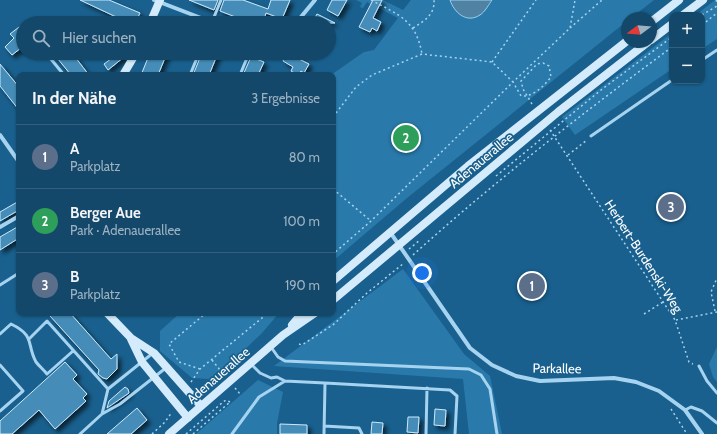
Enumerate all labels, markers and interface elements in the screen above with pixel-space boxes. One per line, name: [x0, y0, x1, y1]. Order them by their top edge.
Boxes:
north arrow: [621, 12, 657, 48]
map controls: [669, 12, 705, 84]
button: +: [669, 12, 705, 48]
search box: [16, 16, 336, 60]
icon: search: [30, 27, 52, 49]
text: Hier suchen: [62, 29, 137, 47]
button: −: [669, 48, 705, 84]
text: In der Nähe: [32, 88, 116, 108]
text: 3 Ergebnisse: [251, 90, 320, 106]
pin: 2: [393, 123, 419, 153]
street label: Adenauerallee: [446, 128, 516, 191]
text: A: [70, 140, 79, 158]
text: 1: [43, 149, 47, 165]
text: 80 m: [289, 149, 320, 165]
text: Parkplatz: [70, 158, 120, 174]
pin: 3: [658, 192, 684, 222]
street label: Herbert-Burdenski-Weg: [601, 196, 687, 316]
text: Berger Aue: [70, 204, 141, 222]
text: 2: [42, 213, 48, 229]
text: 100 m: [283, 213, 320, 229]
text: Park · Adenauerallee: [70, 222, 181, 238]
your location: [412, 263, 432, 283]
text: B: [70, 268, 79, 286]
pin: 1: [519, 271, 545, 301]
text: 3: [41, 277, 49, 293]
text: 190 m: [285, 277, 320, 293]
text: Parkplatz: [70, 286, 120, 302]
street label: Adenauerallee: [183, 343, 253, 407]
street label: Parkallee: [532, 360, 582, 376]

